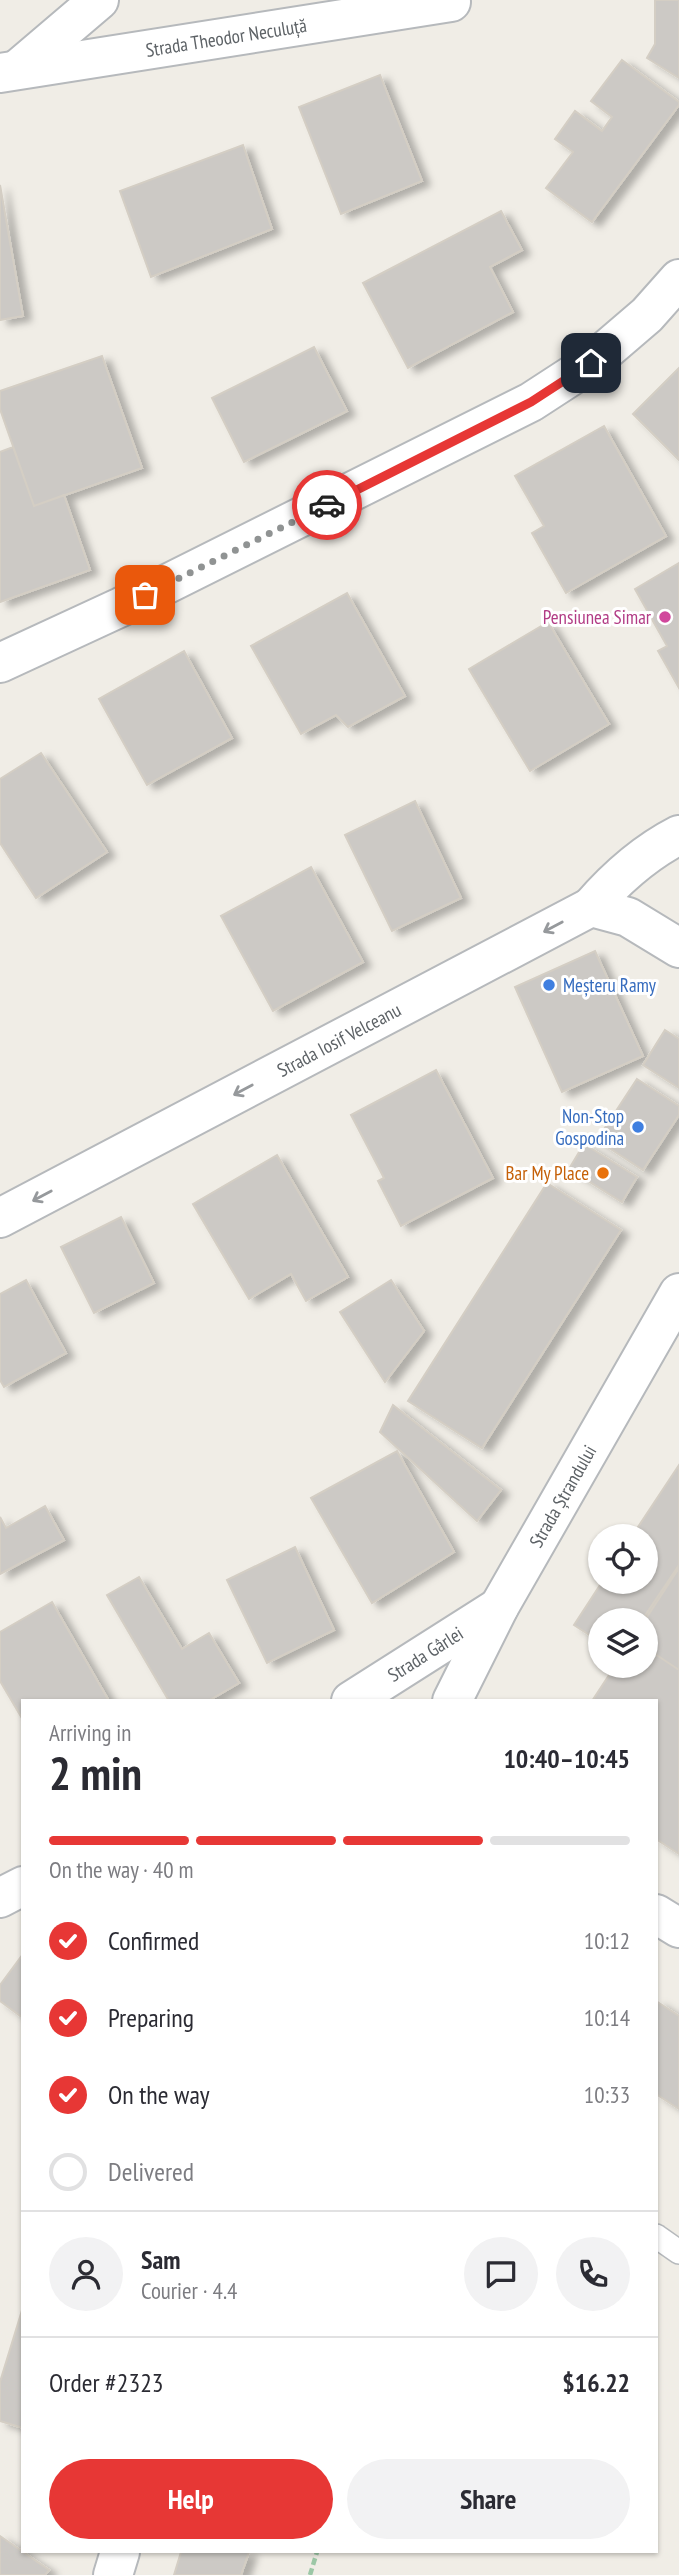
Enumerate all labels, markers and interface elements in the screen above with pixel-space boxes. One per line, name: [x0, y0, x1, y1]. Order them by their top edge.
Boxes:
street label: Strada Theodor Neculuță: [144, 13, 308, 62]
pin: [561, 333, 621, 393]
icon: home: [572, 344, 610, 382]
courier: [292, 470, 362, 540]
icon: car: [308, 486, 346, 524]
pin: [115, 565, 175, 625]
icon: bag: [126, 576, 164, 614]
place label: Pensiunea Simar: [543, 605, 652, 629]
marker: Pensiunea Simar: [657, 609, 673, 625]
one-way arrow: [543, 920, 563, 934]
place label: Meșteru Ramy: [563, 973, 657, 997]
marker: Meșteru Ramy: [541, 977, 557, 993]
street label: Strada Iosif Velceanu: [273, 997, 405, 1082]
one-way arrow: [233, 1084, 254, 1098]
place label: Non-Stop Gospodina: [555, 1104, 624, 1150]
marker: Non-Stop Gospodina: [630, 1119, 646, 1135]
place label: Bar My Place: [506, 1161, 589, 1185]
marker: Bar My Place: [595, 1165, 611, 1181]
one-way arrow: [32, 1190, 53, 1204]
street label: Strada Ștrandului: [524, 1441, 601, 1551]
map controls: [588, 1524, 658, 1678]
button: locate: [588, 1524, 658, 1594]
button: layers: [588, 1608, 658, 1678]
street label: Strada Gârlei: [383, 1621, 467, 1687]
text: Arriving in: [49, 1718, 131, 1747]
text: 10:40–10:45: [503, 1742, 630, 1775]
text: 2 min: [49, 1743, 142, 1803]
text: On the way · 40 m: [49, 1855, 193, 1884]
icon: check: [49, 1922, 87, 1960]
text: Confirmed: [108, 1924, 199, 1957]
text: 10:12: [584, 1926, 630, 1955]
icon: check: [49, 1999, 87, 2037]
text: Preparing: [108, 2001, 194, 2034]
text: 10:14: [584, 2003, 630, 2032]
icon: check: [49, 2076, 87, 2114]
text: On the way: [108, 2078, 210, 2111]
text: 10:33: [584, 2080, 630, 2109]
text: Delivered: [108, 2155, 194, 2188]
button: person: [49, 2237, 123, 2311]
button: chat: [464, 2237, 538, 2311]
button: phone: [556, 2237, 630, 2311]
text: Sam: [141, 2243, 180, 2276]
text: Courier · 4.4: [141, 2276, 237, 2305]
text: Order #2323: [49, 2366, 164, 2399]
text: $16.22: [562, 2366, 630, 2399]
button: Help: [49, 2459, 333, 2539]
button: Share: [347, 2459, 630, 2539]

